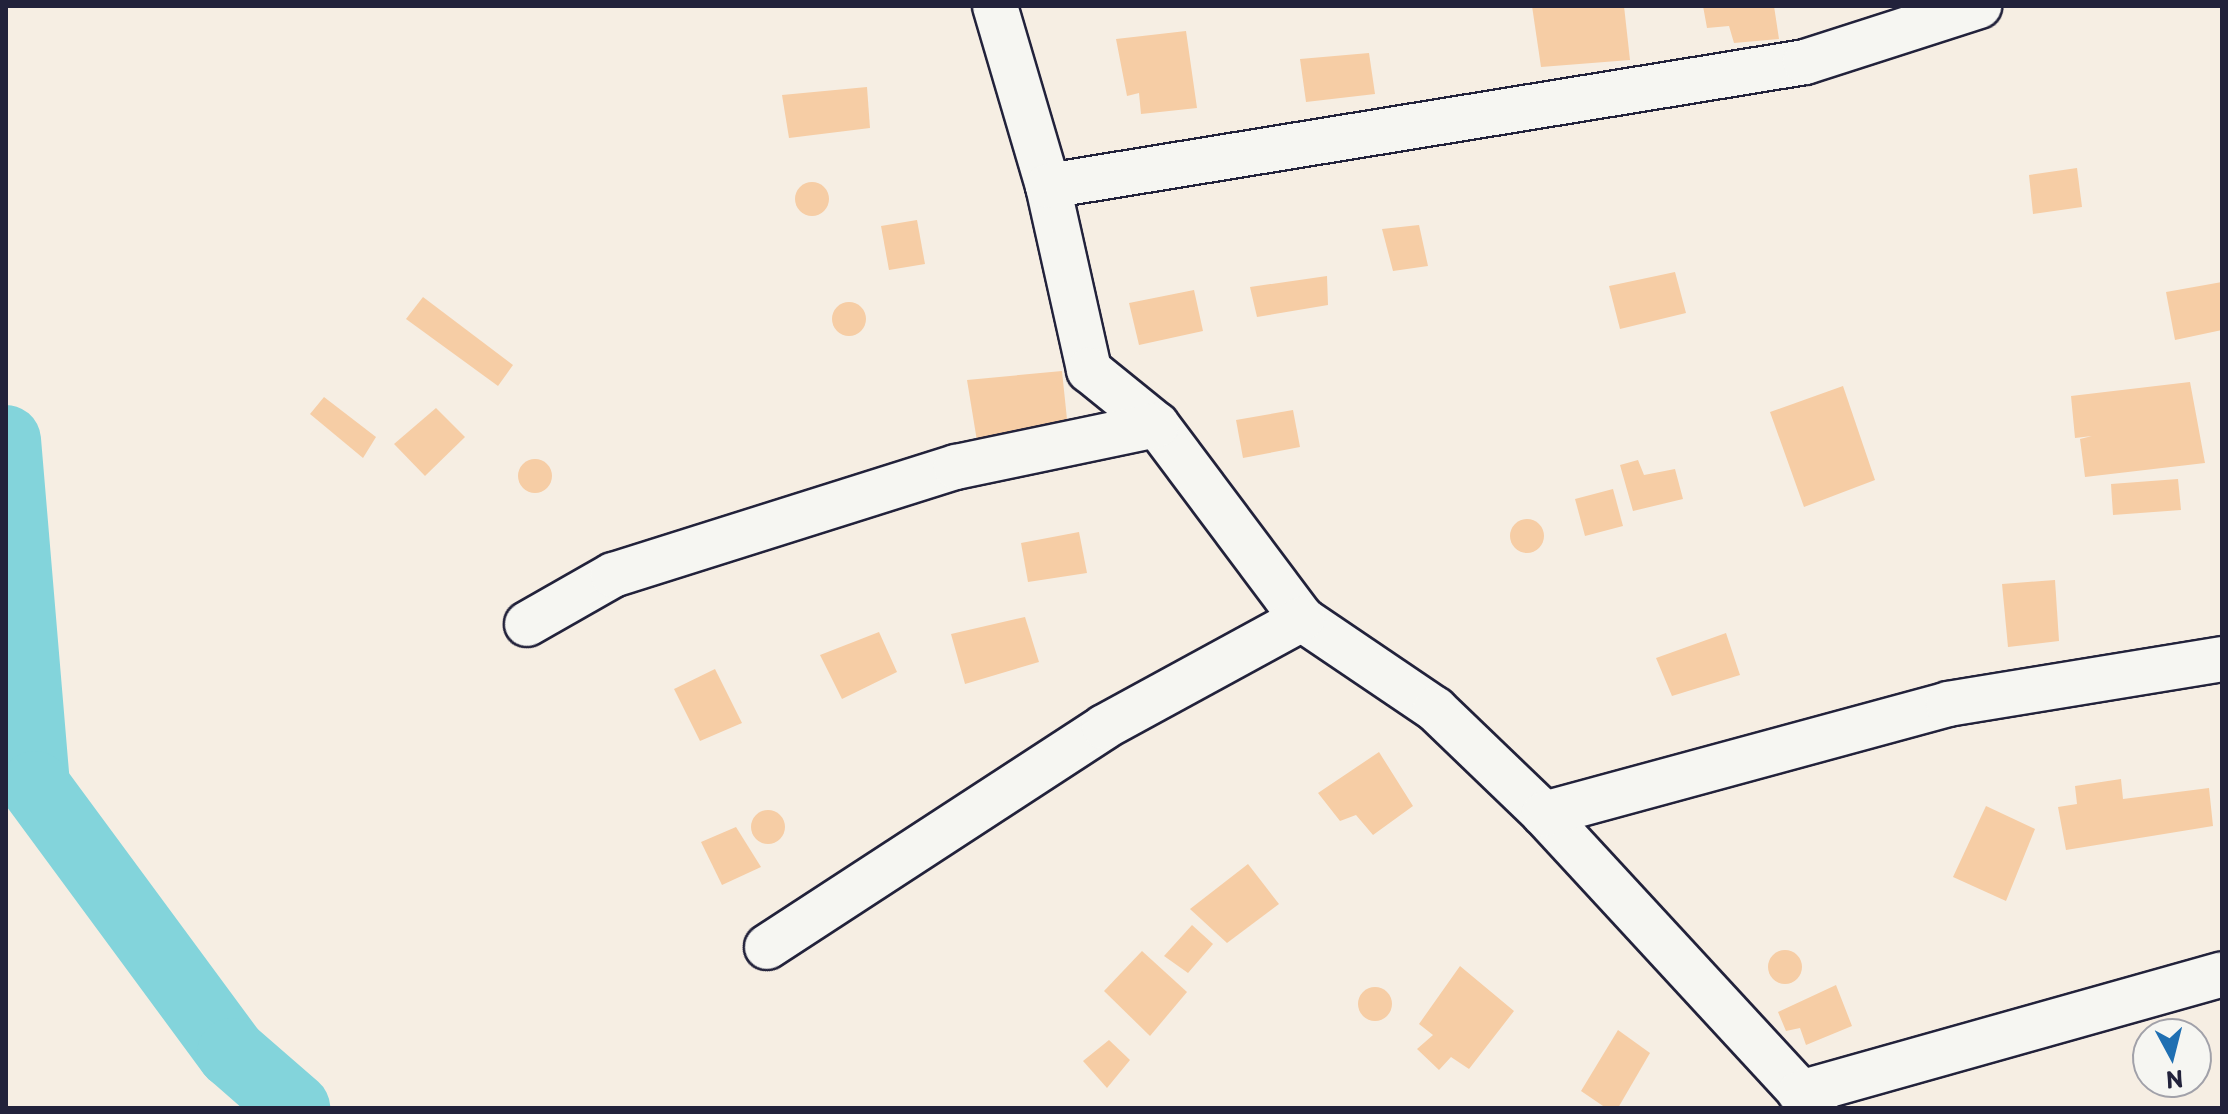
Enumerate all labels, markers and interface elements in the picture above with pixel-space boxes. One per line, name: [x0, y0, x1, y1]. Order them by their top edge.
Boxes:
north arrow: [2132, 1018, 2212, 1098]
text: N: [2164, 1063, 2185, 1098]

